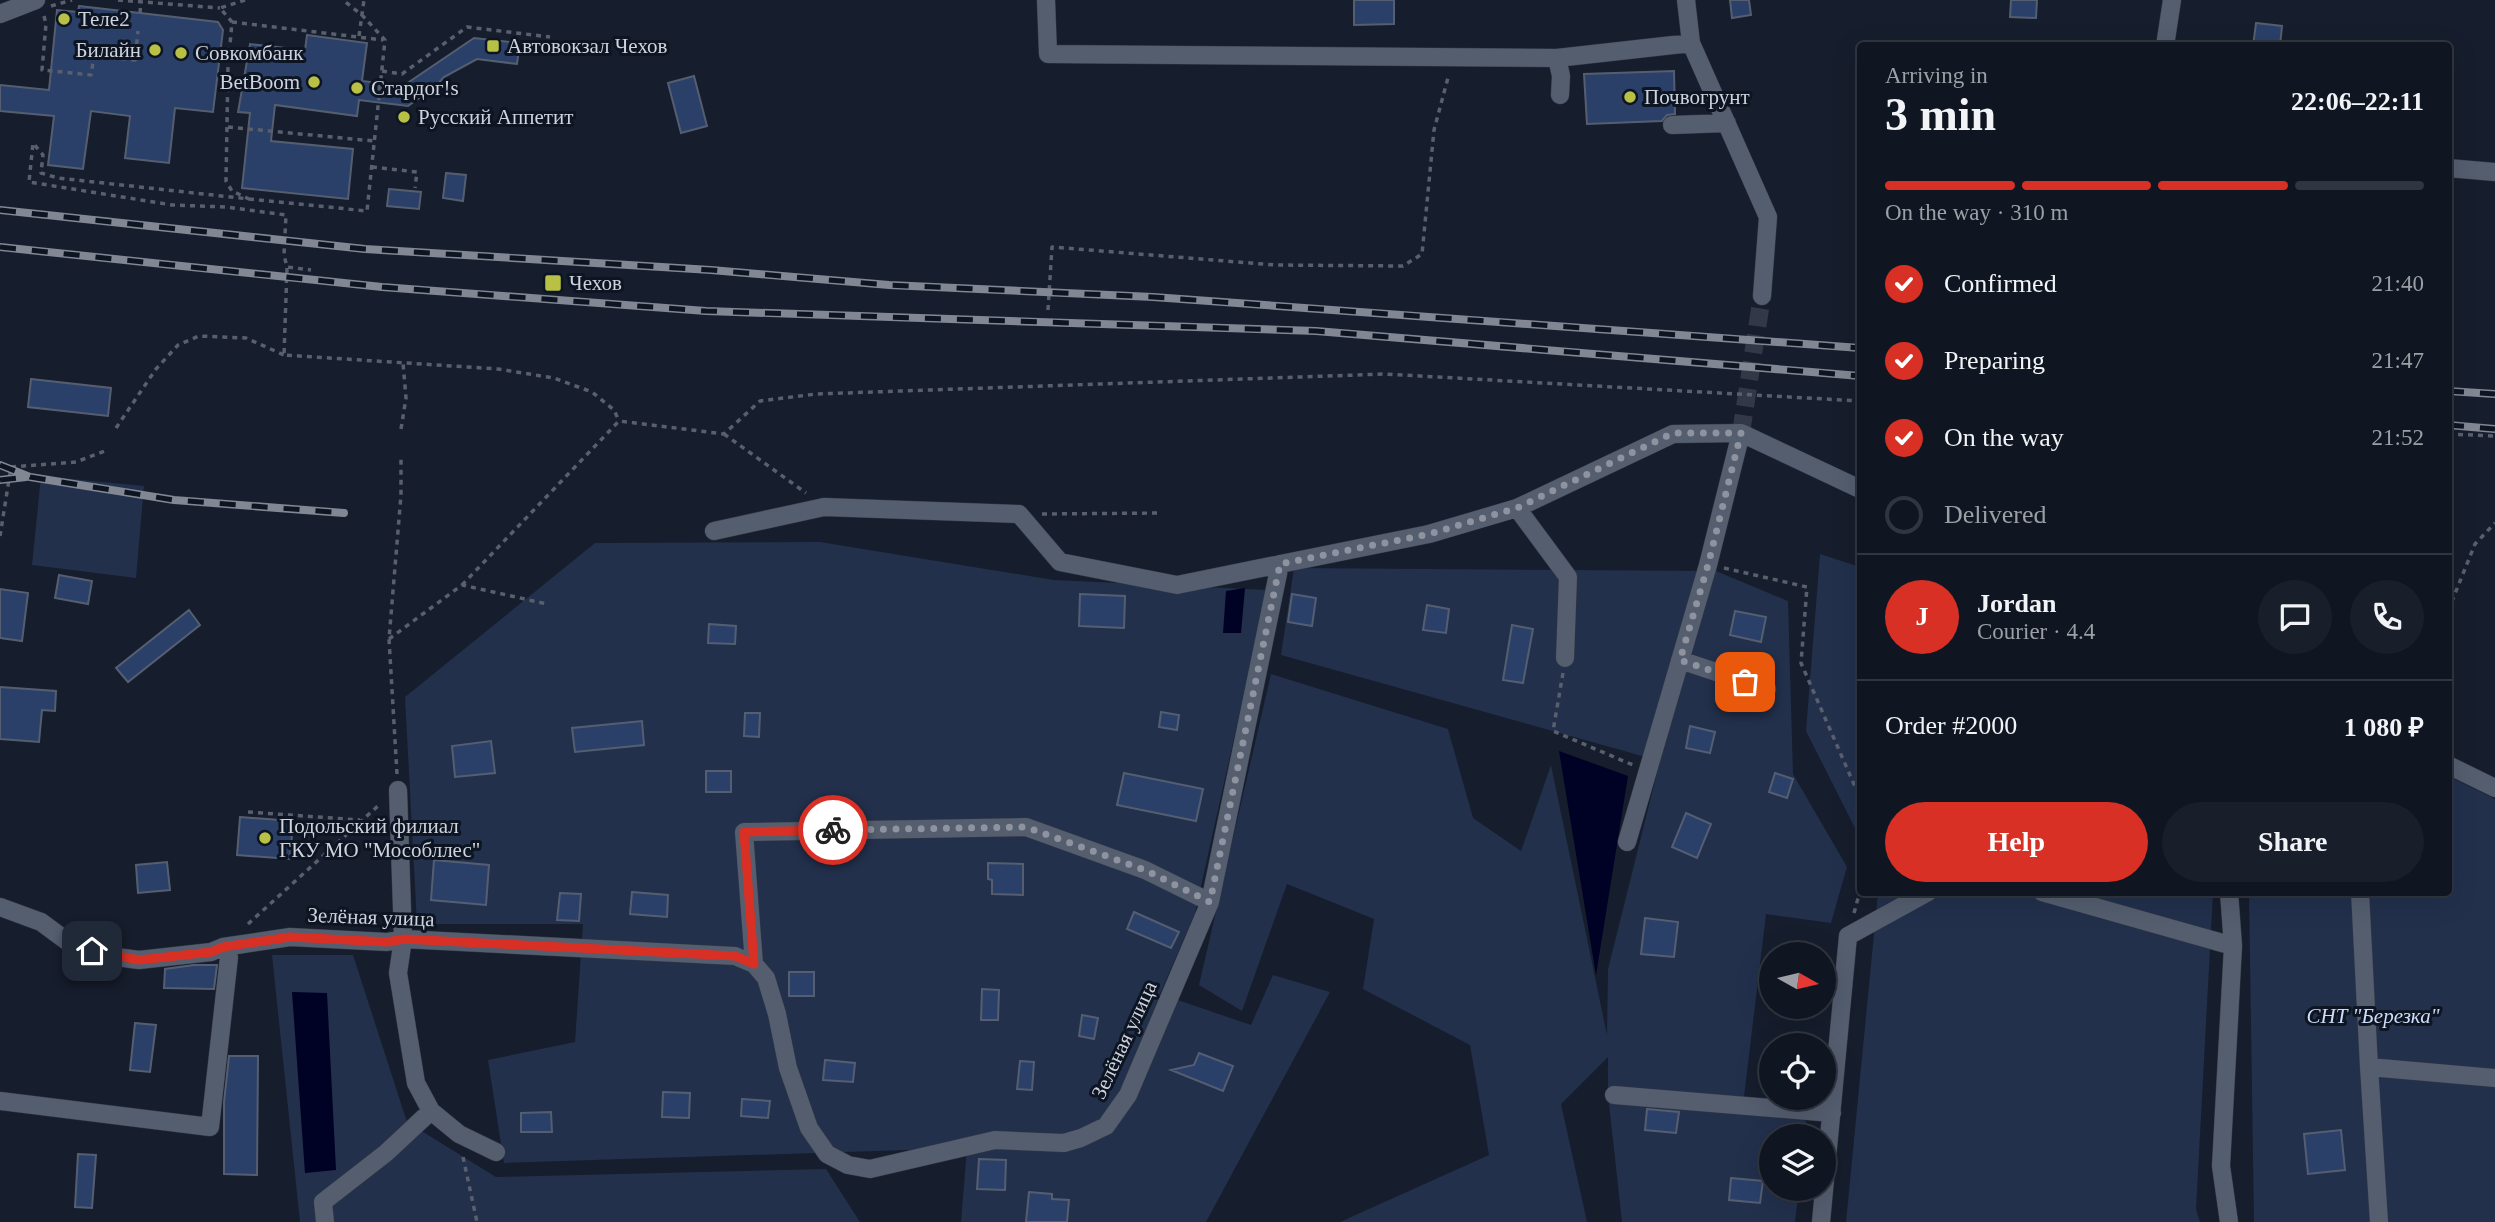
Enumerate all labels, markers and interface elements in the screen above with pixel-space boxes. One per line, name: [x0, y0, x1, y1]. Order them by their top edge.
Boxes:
place label: Теле2: [78, 7, 130, 31]
marker: Теле2: [56, 11, 72, 27]
place label: Автовокзал Чехов: [507, 34, 668, 58]
place label: Билайн: [75, 38, 141, 62]
marker: Автовокзал Чехов: [485, 38, 501, 54]
place label: Совкомбанк: [195, 41, 304, 65]
marker: Билайн: [147, 42, 163, 58]
marker: Совкомбанк: [173, 45, 189, 61]
text: Arriving in: [1885, 63, 1988, 88]
place label: BetBoom: [219, 70, 300, 94]
marker: BetBoom: [306, 74, 322, 90]
place label: Стардог!s: [371, 76, 459, 100]
marker: Стардог!s: [349, 80, 365, 96]
place label: Почвогрунт: [1644, 85, 1750, 109]
text: 22:06–22:11: [2291, 87, 2424, 116]
marker: Почвогрунт: [1622, 89, 1638, 105]
text: 3 min: [1885, 89, 1996, 140]
place label: Русский Аппетит: [418, 105, 573, 129]
marker: Русский Аппетит: [396, 109, 412, 125]
text: On the way · 310 m: [1885, 200, 2068, 225]
icon: check: [1885, 265, 1923, 303]
text: Confirmed: [1944, 269, 2057, 298]
place label: Чехов: [569, 271, 622, 295]
text: 21:40: [2372, 271, 2424, 296]
marker: Чехов: [543, 273, 563, 293]
icon: check: [1885, 342, 1923, 380]
text: Preparing: [1944, 346, 2045, 375]
text: 21:47: [2372, 348, 2424, 373]
icon: check: [1885, 419, 1923, 457]
text: On the way: [1944, 423, 2064, 452]
text: 21:52: [2372, 425, 2424, 450]
text: Delivered: [1944, 500, 2047, 529]
button: chat: [2258, 580, 2332, 654]
button: phone: [2350, 580, 2424, 654]
text: Jordan: [1977, 589, 2056, 618]
text: J: [1916, 602, 1929, 631]
text: Courier · 4.4: [1977, 619, 2095, 644]
pin: [1715, 652, 1775, 712]
icon: bag: [1726, 663, 1764, 701]
text: Order #2000: [1885, 711, 2017, 740]
text: 1 080 ₽: [2344, 713, 2424, 742]
courier: [798, 795, 868, 865]
button: Help: [1885, 802, 2148, 882]
button: Share: [2162, 802, 2424, 882]
icon: bike: [814, 811, 852, 849]
place label: Подольский филиал ГКУ МО "Мособллес": [279, 814, 480, 862]
marker: Подольский филиал ГКУ МО "Мособллес": [257, 830, 273, 846]
street label: Зелёная улица: [307, 903, 436, 931]
pin: [62, 921, 122, 981]
icon: home: [73, 932, 111, 970]
north arrow: [1759, 942, 1836, 1018]
map controls: [1759, 942, 1836, 1201]
street label: Зелёная улица: [1086, 977, 1162, 1103]
park label: СНТ "Березка": [2307, 1004, 2440, 1028]
button: locate: [1759, 1033, 1836, 1110]
button: layers: [1759, 1124, 1836, 1201]

